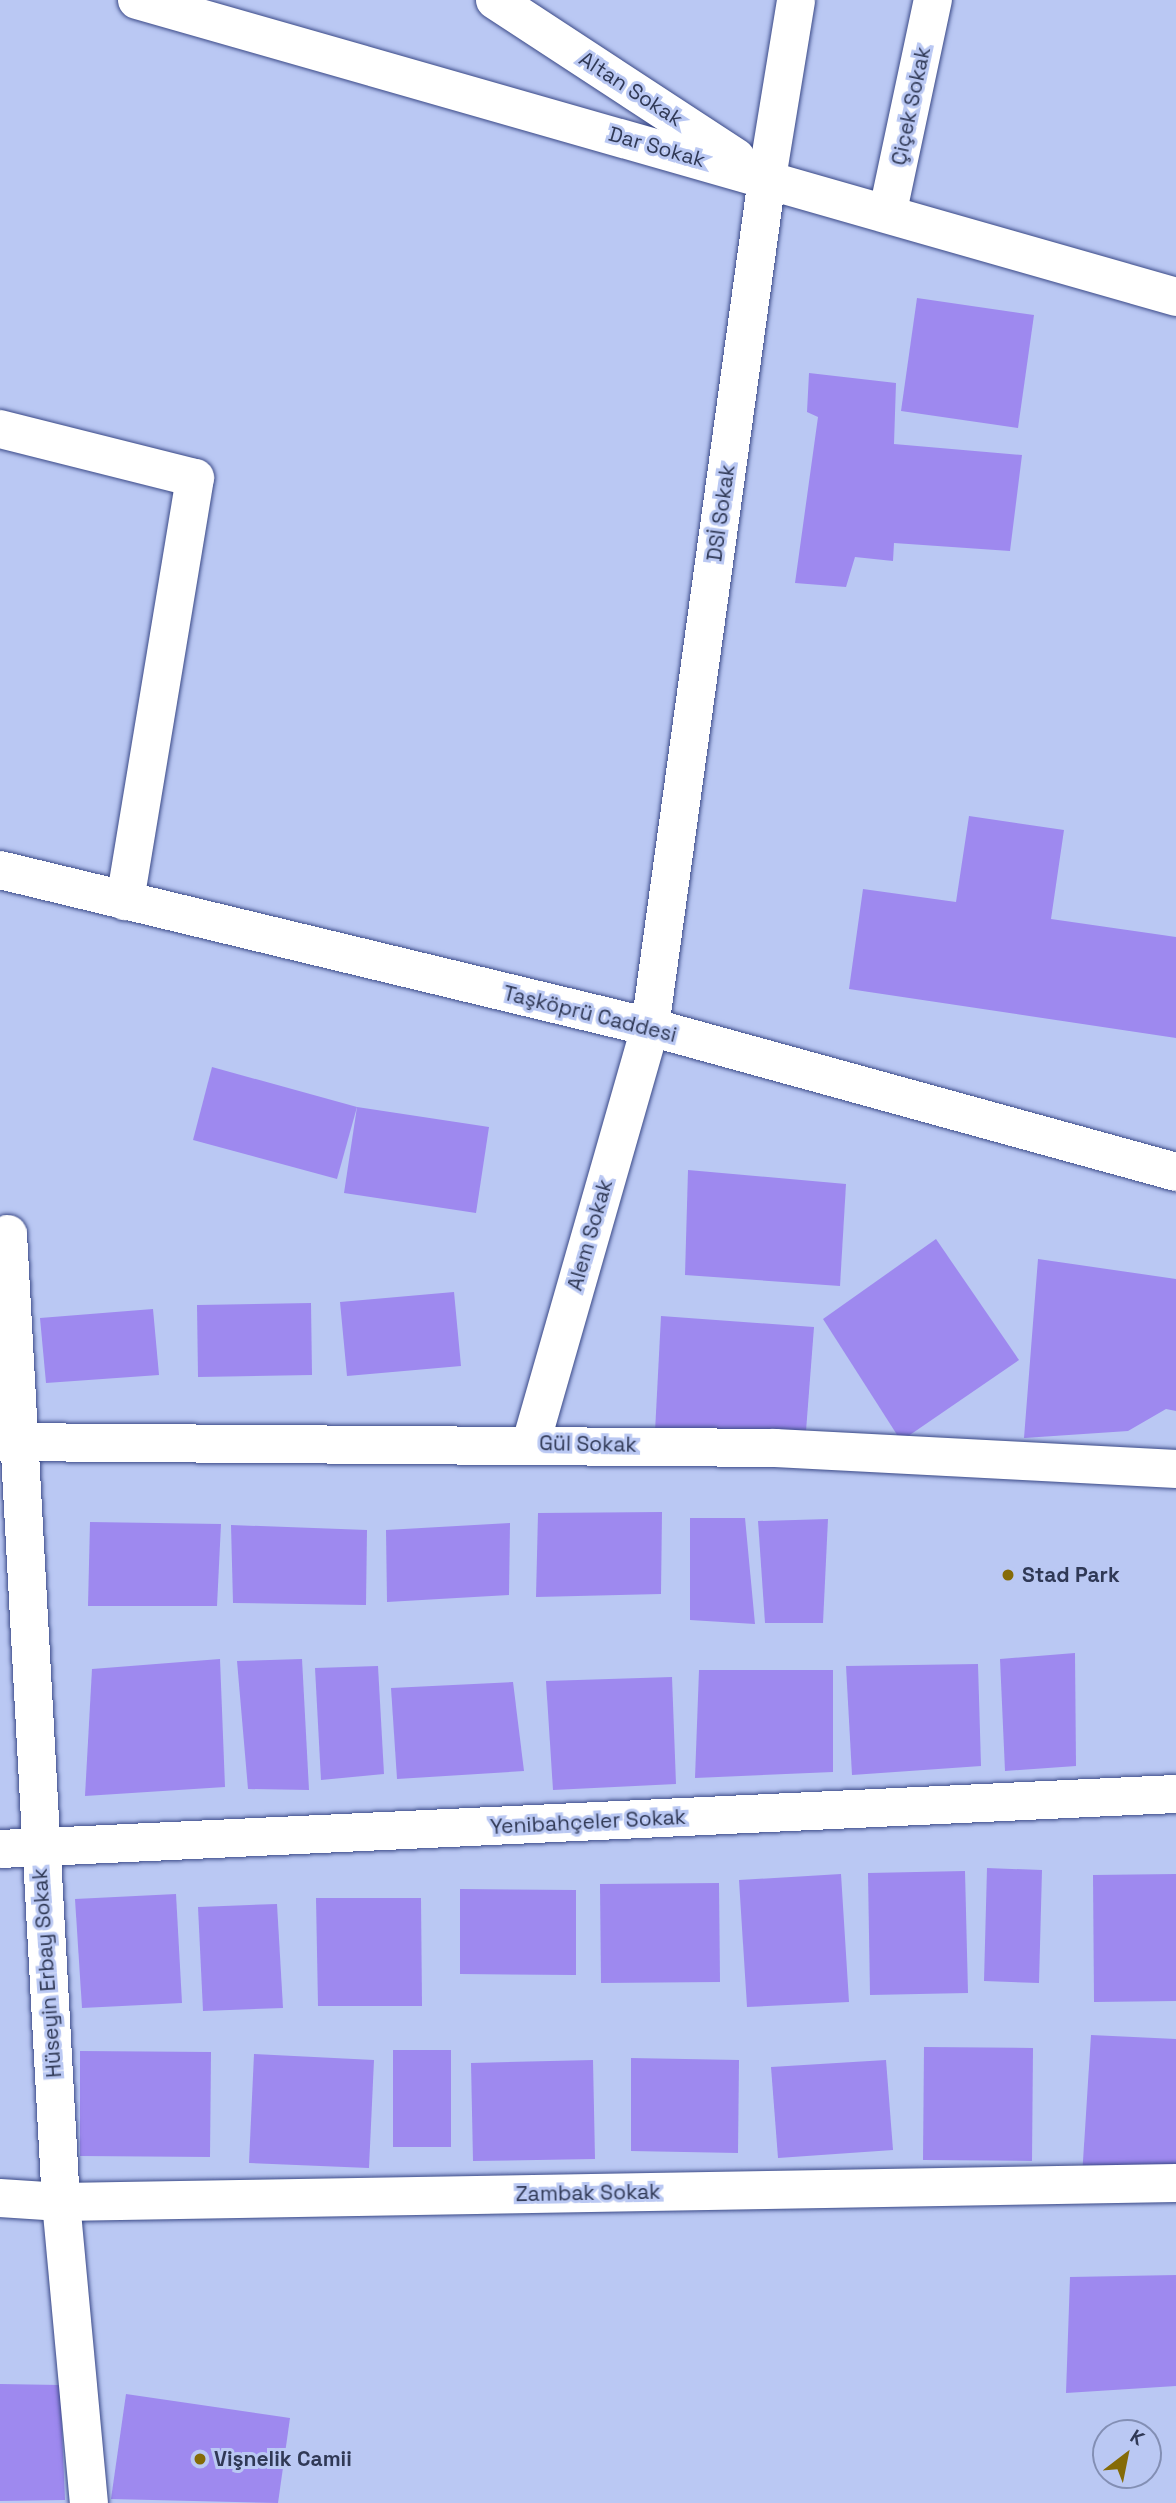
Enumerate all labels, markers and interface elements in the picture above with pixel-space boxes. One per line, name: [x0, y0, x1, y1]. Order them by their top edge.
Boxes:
street label: Çiçek Sokak: [886, 44, 936, 168]
street label: Altan Sokak: [574, 46, 688, 132]
street label: Dar Sokak: [606, 121, 708, 173]
street label: DSİ Sokak: [702, 463, 740, 563]
street label: Taşköprü Caddesi: [501, 980, 679, 1048]
street label: Alem Sokak: [562, 1176, 618, 1294]
street label: Gül Sokak: [539, 1431, 637, 1457]
place label: Stad Park: [1022, 1562, 1120, 1588]
marker: Stad Park: [1000, 1567, 1016, 1583]
street label: Yenibahçeler Sokak: [489, 1804, 687, 1840]
street label: Hüseyin Erbay Sokak: [27, 1867, 67, 2079]
street label: Zambak Sokak: [515, 2179, 661, 2207]
north arrow: [1092, 2419, 1162, 2489]
text: K: [1126, 2424, 1149, 2451]
place label: Vişnelik Camii: [214, 2446, 352, 2472]
marker: Vişnelik Camii: [192, 2451, 208, 2467]

